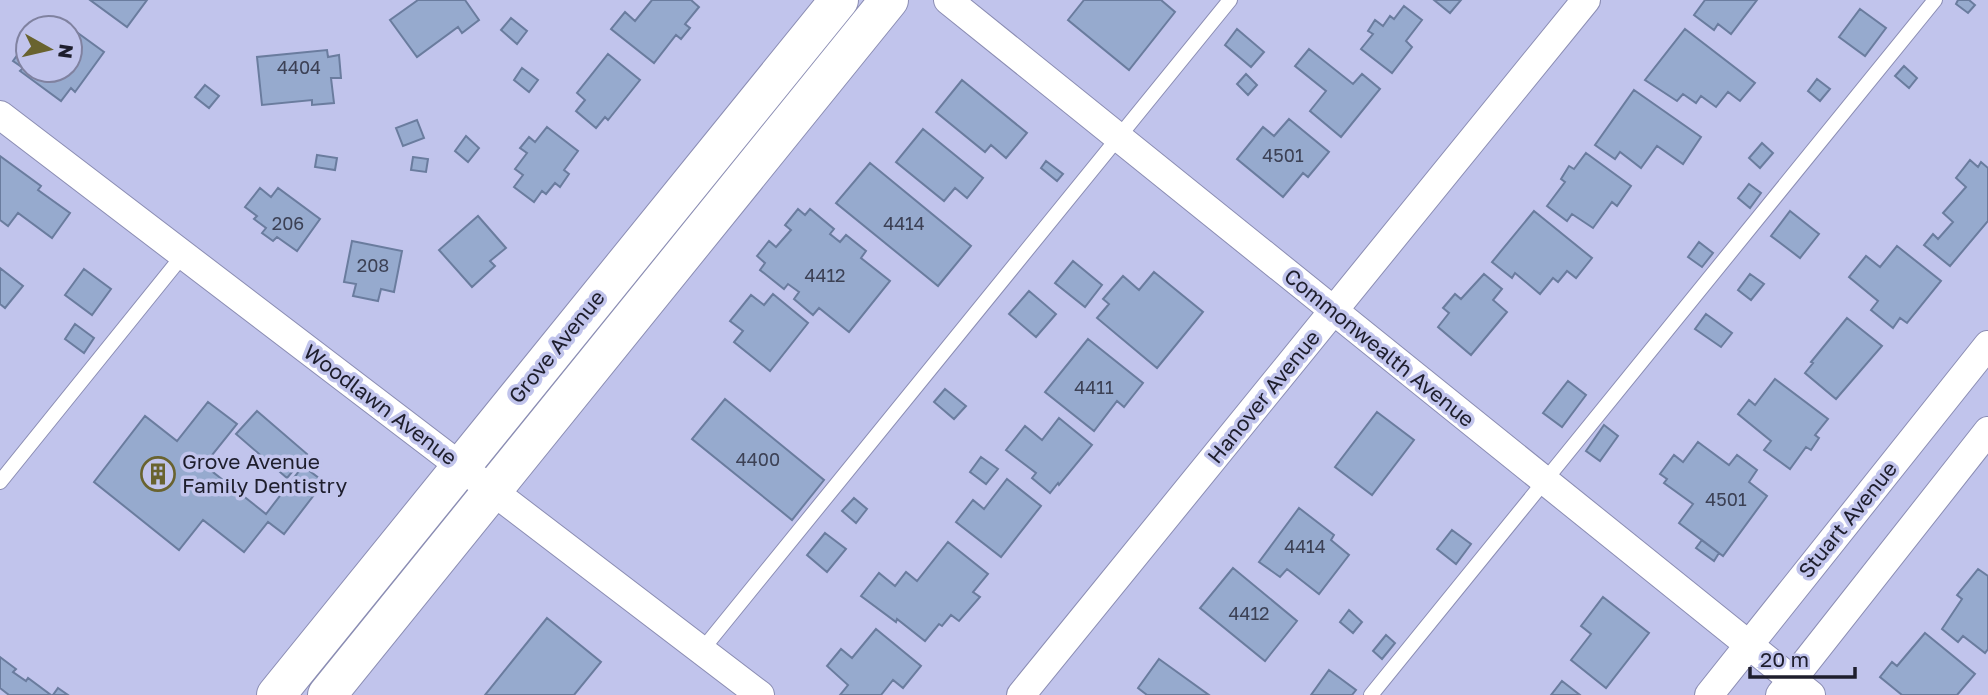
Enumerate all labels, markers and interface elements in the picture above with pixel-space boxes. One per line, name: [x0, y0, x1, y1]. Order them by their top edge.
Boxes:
north arrow: [14, 14, 84, 84]
text: N: [54, 43, 79, 60]
house number: 4404: [277, 56, 321, 78]
house number: 4501: [1262, 144, 1304, 166]
house number: 206: [272, 212, 304, 234]
house number: 4414: [883, 212, 925, 234]
house number: 208: [357, 254, 389, 276]
street label: Commonwealth Avenue: [1279, 262, 1480, 432]
house number: 4412: [804, 264, 846, 286]
street label: Grove Avenue: [503, 285, 610, 408]
street label: Hanover Avenue: [1202, 324, 1325, 468]
street label: Woodlawn Avenue: [299, 338, 462, 470]
house number: 4411: [1074, 376, 1114, 398]
place label: Grove Avenue Family Dentistry: [182, 448, 347, 498]
house number: 4400: [736, 448, 780, 470]
building icon: Grove Avenue Family Dentistry: [139, 455, 177, 493]
street label: Stuart Avenue: [1792, 456, 1902, 583]
house number: 4501: [1705, 488, 1747, 510]
house number: 4414: [1284, 535, 1326, 557]
house number: 4412: [1228, 602, 1270, 624]
scale bar: [1750, 636, 1855, 680]
text: 20 m: [1760, 646, 1809, 672]

